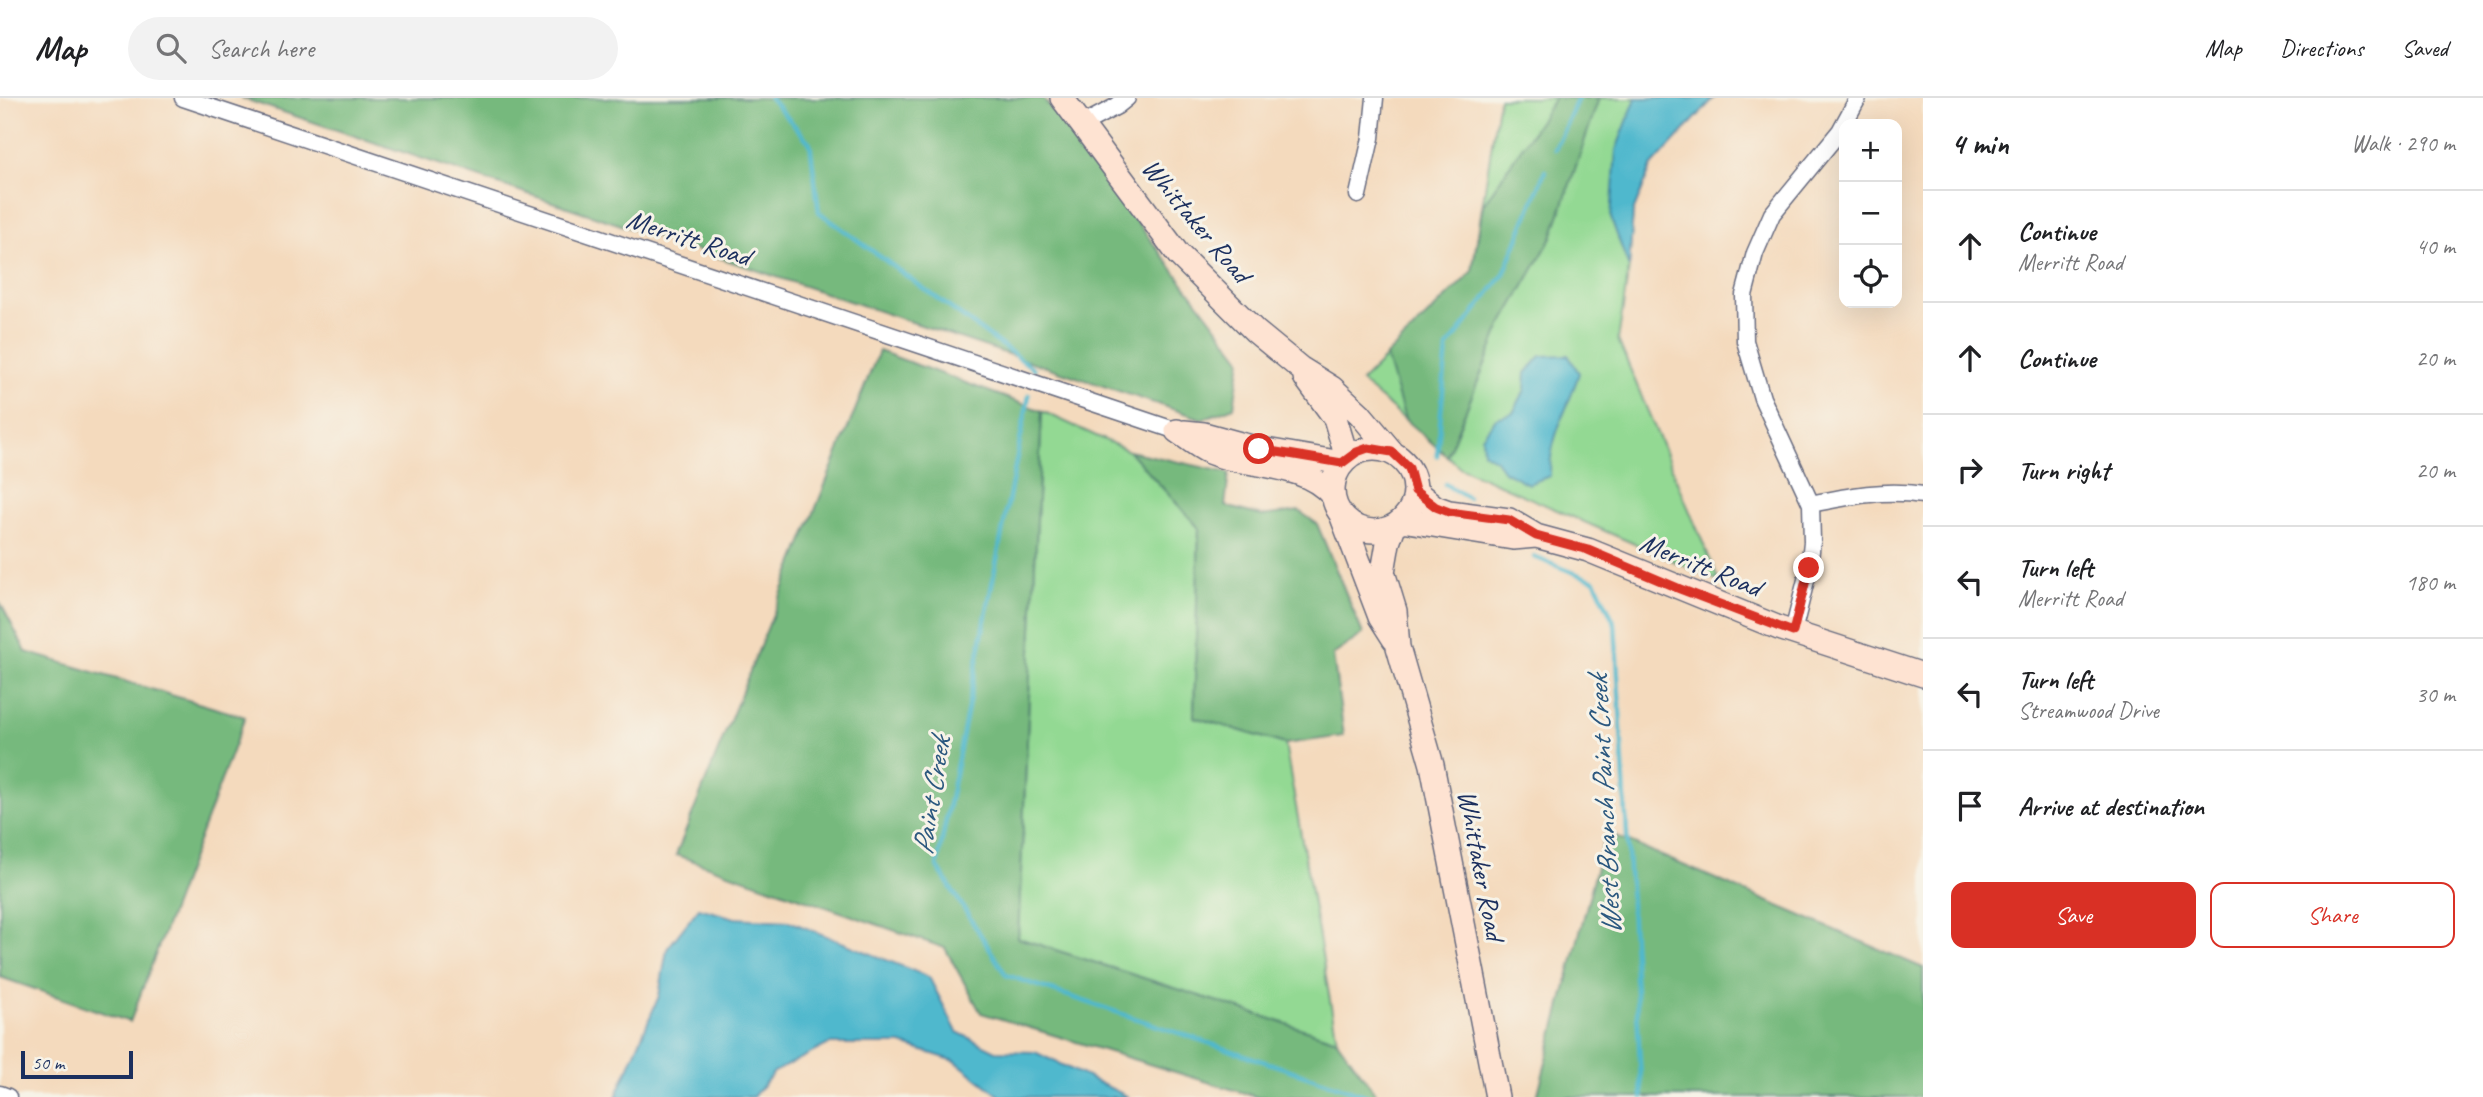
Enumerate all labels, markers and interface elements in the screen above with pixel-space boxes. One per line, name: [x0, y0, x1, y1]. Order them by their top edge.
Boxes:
search box: [128, 17, 618, 80]
text: Map: [35, 27, 86, 69]
icon: search: [152, 29, 190, 67]
text: Search here: [208, 32, 314, 65]
text: Map: [2205, 33, 2242, 63]
text: Directions: [2280, 33, 2363, 63]
text: Saved: [2401, 33, 2448, 63]
map controls: [1839, 119, 1902, 308]
button: +: [1839, 119, 1902, 182]
text: 4 min: [1951, 125, 2008, 163]
text: Walk · 290 m: [2351, 129, 2455, 158]
street label: Whittaker Road: [1134, 151, 1261, 293]
button: −: [1839, 182, 1902, 245]
street label: Merritt Road: [623, 201, 759, 275]
text: Continue: [2018, 215, 2096, 248]
icon: ahead: [1951, 227, 1989, 265]
text: 40 m: [2416, 232, 2455, 261]
button: locate: [1839, 245, 1902, 308]
text: Merritt Road: [2018, 248, 2123, 277]
icon: ahead: [1951, 339, 1989, 377]
text: Continue: [2018, 342, 2096, 375]
text: 20 m: [2416, 344, 2455, 373]
route start: [1243, 433, 1274, 464]
icon: right: [1951, 451, 1989, 489]
text: Turn right: [2018, 454, 2109, 487]
text: 20 m: [2416, 456, 2455, 485]
street label: Merritt Road: [1635, 524, 1770, 606]
text: Turn left: [2018, 551, 2093, 584]
route end: [1793, 552, 1824, 583]
icon: left: [1951, 563, 1989, 601]
text: 180 m: [2406, 568, 2455, 597]
text: Merritt Road: [2018, 584, 2123, 613]
text: Turn left: [2018, 663, 2093, 696]
water label: West Branch Paint Creek: [1578, 670, 1630, 935]
icon: left: [1951, 675, 1989, 713]
text: 30 m: [2416, 680, 2455, 709]
text: Streamwood Drive: [2018, 696, 2159, 725]
water label: Paint Creek: [903, 730, 960, 857]
street label: Whittaker Road: [1450, 787, 1514, 947]
icon: arrive: [1951, 787, 1989, 825]
text: Arrive at destination: [2018, 790, 2204, 823]
button: Save: [1951, 882, 2196, 948]
button: Share: [2210, 882, 2455, 948]
scale bar: [21, 1048, 133, 1080]
text: 50 m: [32, 1051, 64, 1075]

